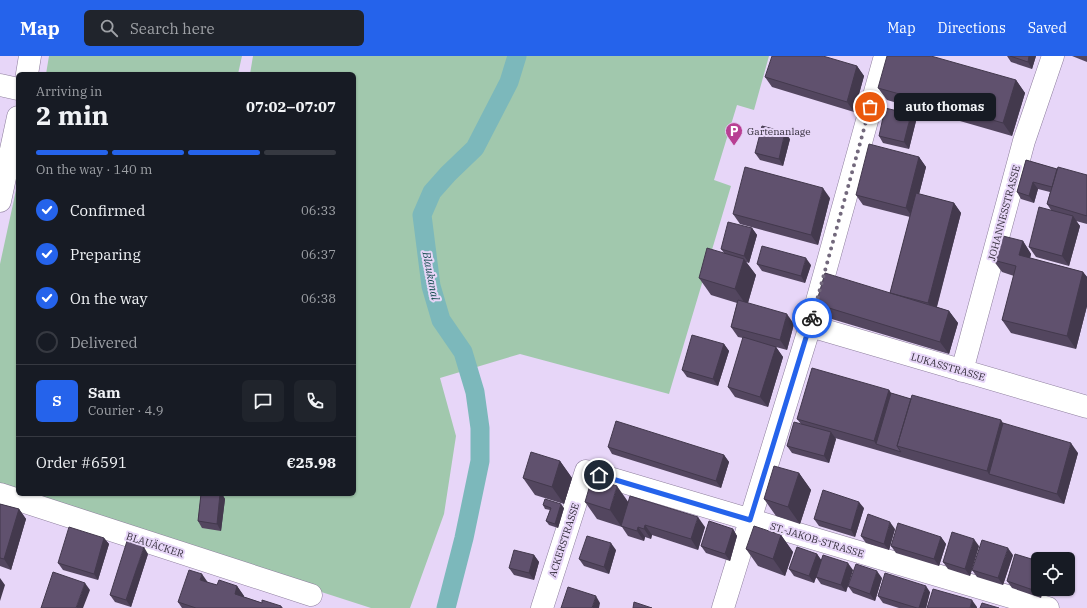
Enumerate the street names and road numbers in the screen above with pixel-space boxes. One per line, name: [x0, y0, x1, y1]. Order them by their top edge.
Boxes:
street label: JOHANNESSTRASSE: [985, 164, 1023, 262]
street label: LUKASSTRASSE: [909, 350, 987, 384]
street label: ACKERSTRASSE: [546, 501, 582, 579]
street label: ST.-JAKOB-STRASSE: [769, 520, 865, 560]
street label: BLAUÄCKER: [125, 530, 186, 561]

